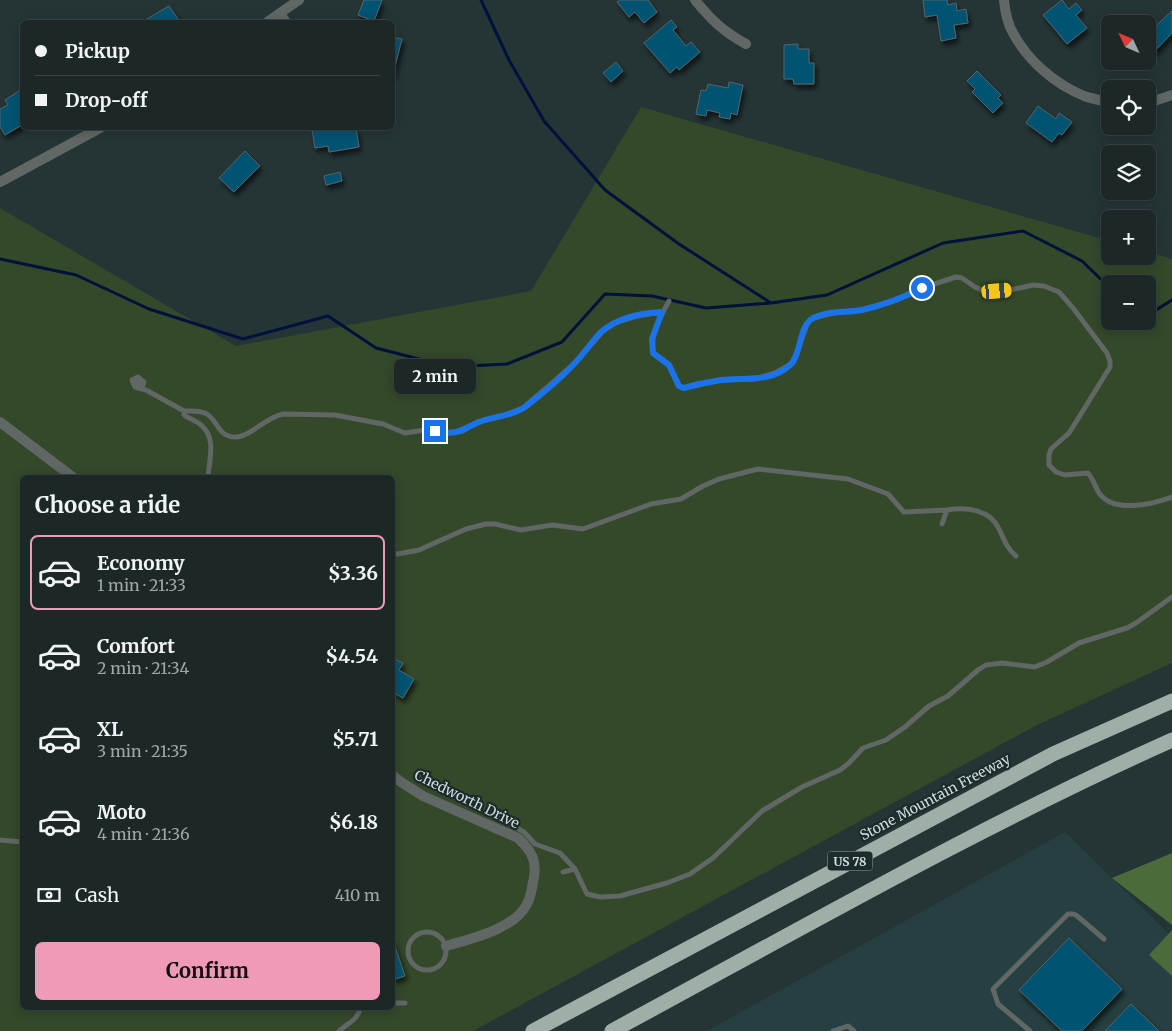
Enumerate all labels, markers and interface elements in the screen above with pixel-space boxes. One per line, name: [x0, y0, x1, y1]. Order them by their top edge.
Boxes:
north arrow: [1101, 15, 1156, 70]
map controls: [1101, 15, 1156, 330]
text: Pickup: [65, 39, 130, 63]
button: locate: [1101, 80, 1156, 135]
text: Drop-off: [65, 88, 147, 112]
button: layers: [1101, 145, 1156, 200]
button: +: [1101, 210, 1156, 265]
button: −: [1101, 275, 1156, 330]
route start: [911, 277, 933, 299]
car: [981, 282, 1012, 300]
callout: 2 min: [394, 358, 476, 394]
text: 2 min: [412, 366, 458, 386]
route end: [424, 420, 446, 442]
text: Choose a ride: [35, 491, 180, 519]
icon: car: [37, 550, 82, 595]
text: Economy: [97, 551, 185, 575]
text: $3.36: [328, 561, 378, 585]
text: 1 min · 21:33: [97, 575, 186, 595]
icon: car: [37, 633, 82, 678]
text: Comfort: [97, 634, 175, 658]
text: $4.54: [326, 644, 378, 668]
text: 2 min · 21:34: [97, 658, 189, 678]
icon: car: [37, 716, 82, 761]
text: XL: [97, 717, 123, 741]
text: $5.71: [332, 727, 378, 751]
text: 3 min · 21:35: [97, 741, 188, 761]
street label: Stone Mountain Freeway: [857, 749, 1014, 844]
street label: Chedworth Drive: [411, 766, 523, 832]
icon: car: [37, 799, 82, 844]
text: Moto: [97, 800, 146, 824]
text: $6.18: [329, 810, 378, 834]
text: 4 min · 21:36: [97, 824, 190, 844]
road number: US 78: [828, 851, 872, 870]
icon: cash: [35, 881, 63, 909]
text: Cash: [75, 883, 119, 907]
text: 410 m: [335, 885, 380, 905]
button: Confirm: [35, 942, 380, 1000]

